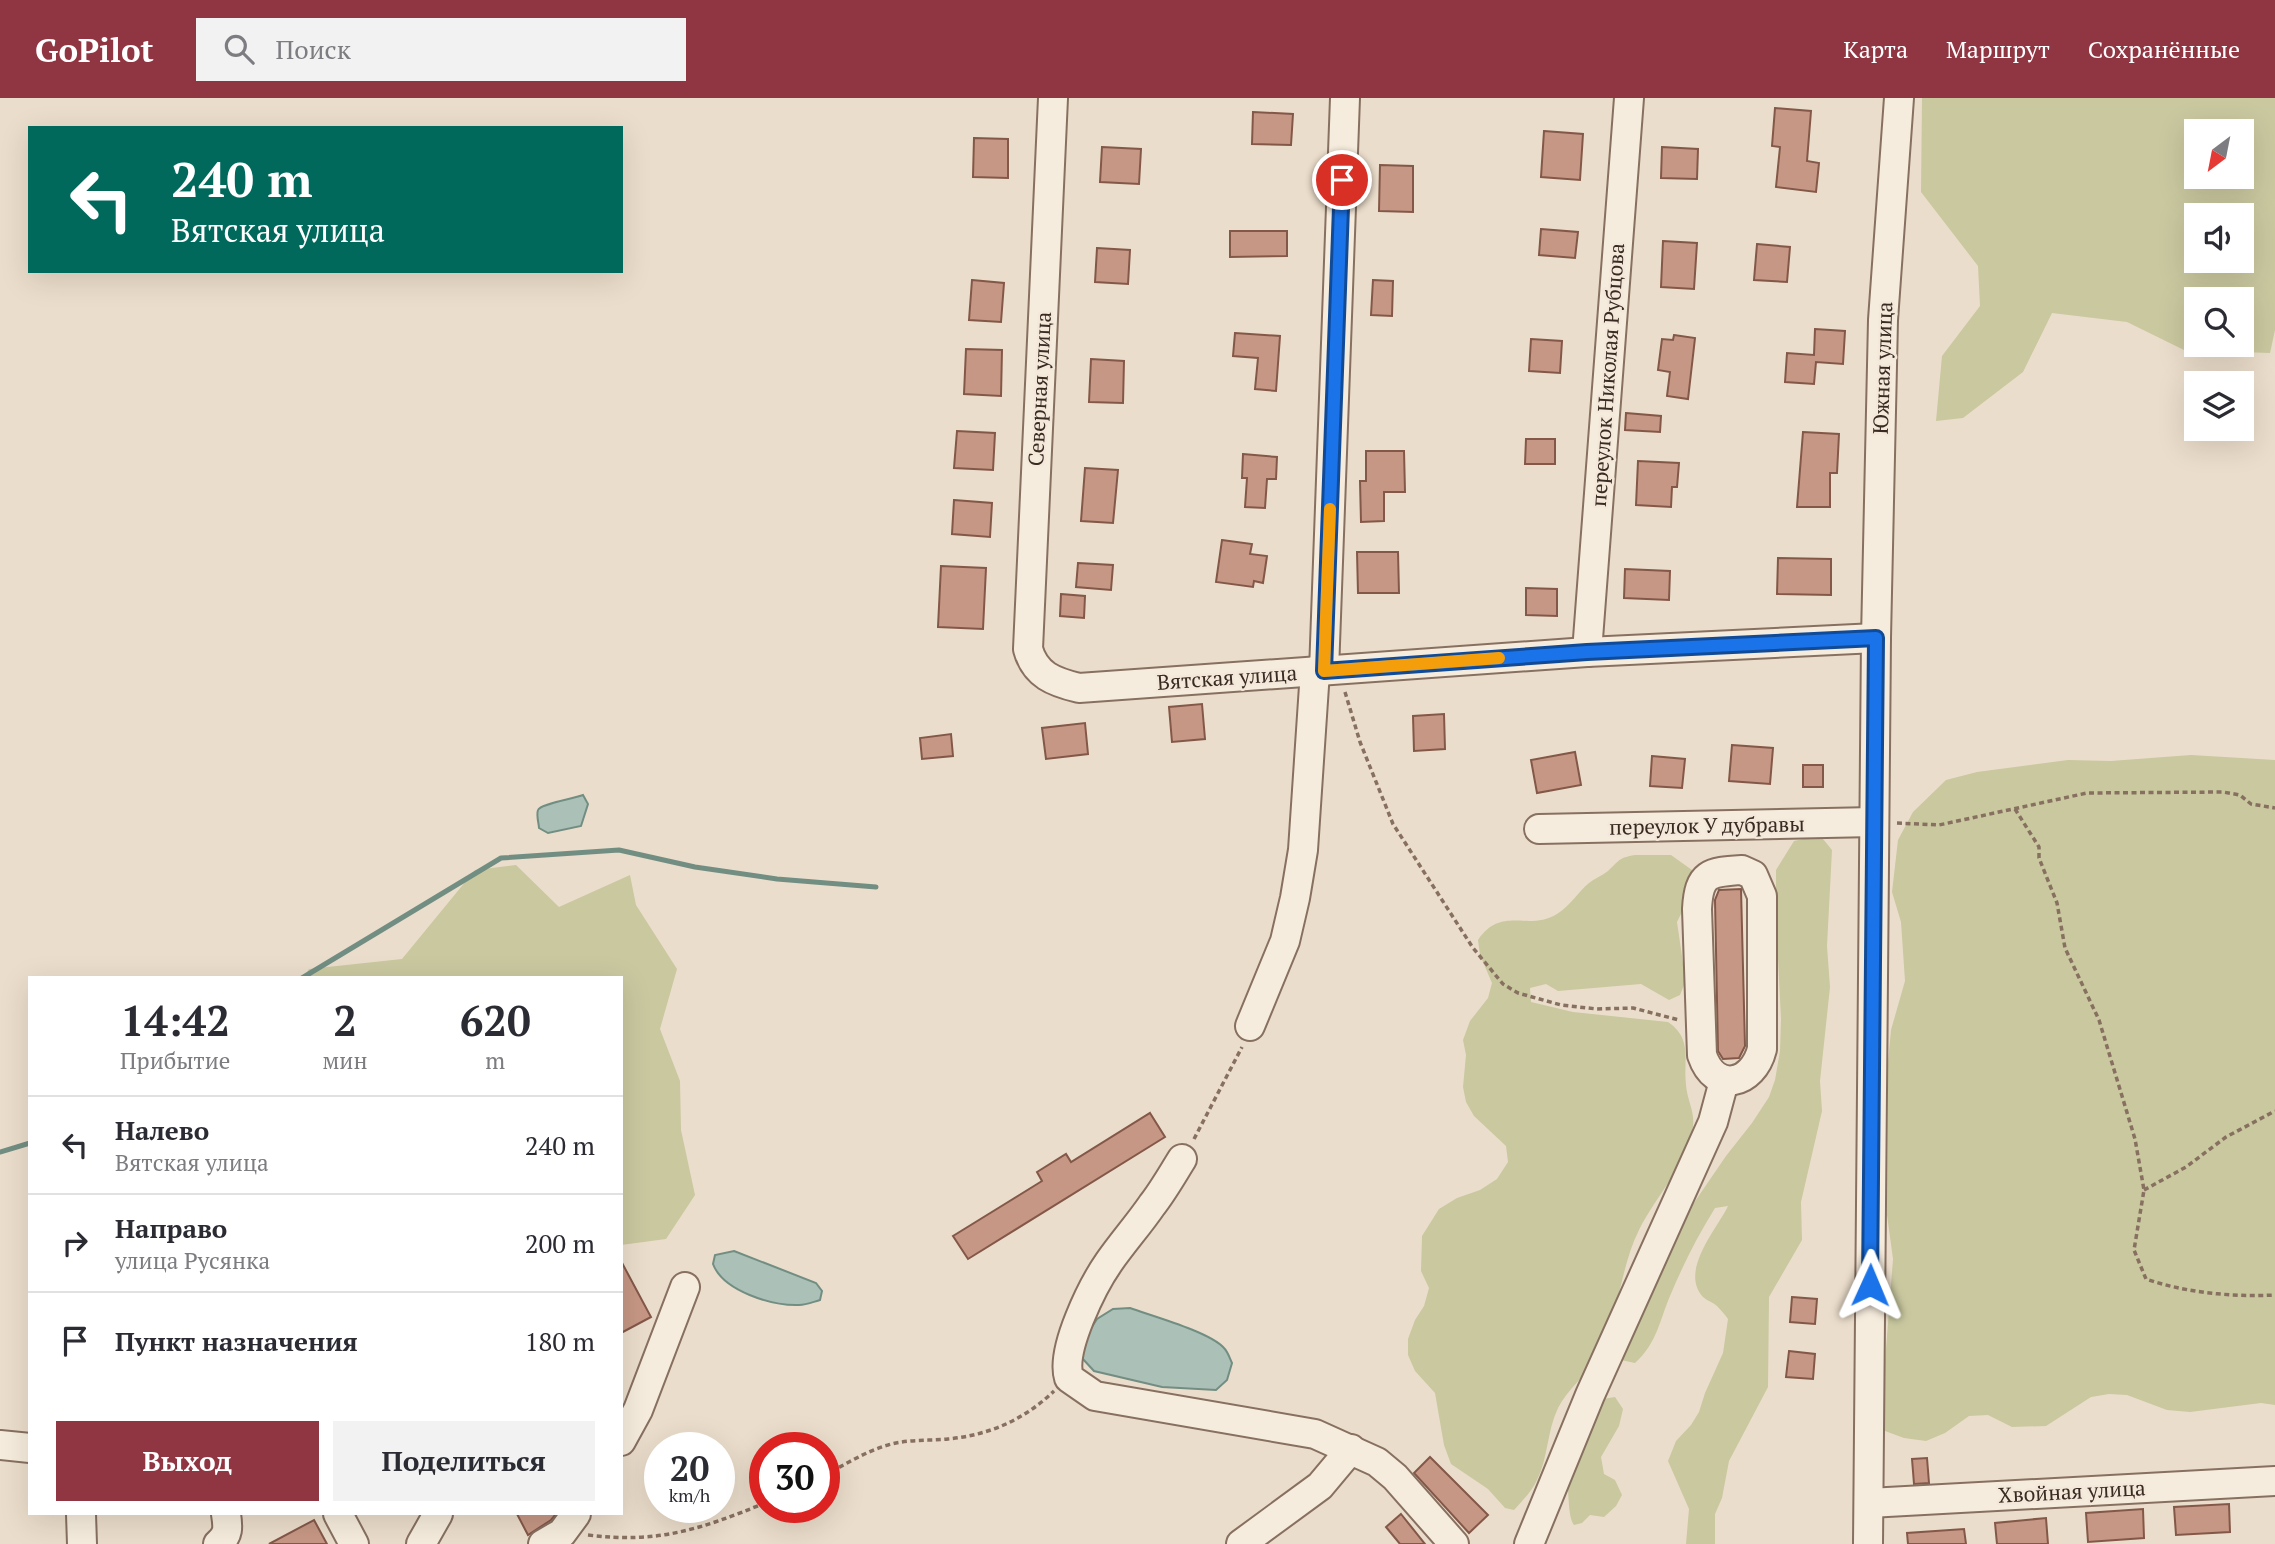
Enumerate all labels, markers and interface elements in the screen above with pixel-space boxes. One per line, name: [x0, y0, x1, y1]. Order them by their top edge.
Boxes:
search box: [196, 18, 686, 81]
text: GoPilot: [35, 28, 154, 71]
icon: search: [220, 30, 258, 68]
text: Поиск: [276, 32, 351, 66]
text: Карта: [1843, 33, 1908, 65]
text: Маршрут: [1946, 33, 2050, 65]
text: Сохранённые: [2088, 33, 2240, 65]
north arrow: [2184, 119, 2254, 189]
map controls: [2184, 119, 2254, 441]
text: 240 m: [171, 146, 313, 211]
pin: [1312, 150, 1372, 210]
icon: left: [56, 154, 147, 245]
icon: arrive: [1323, 161, 1361, 199]
button: sound: [2184, 203, 2254, 273]
text: Вятская улица: [171, 209, 385, 251]
street label: переулок Николая Рубцова: [1584, 242, 1630, 508]
button: search: [2184, 287, 2254, 357]
street label: Южная улица: [1866, 301, 1898, 435]
street label: Северная улица: [1021, 311, 1057, 467]
button: layers: [2184, 371, 2254, 441]
street label: Вятская улица: [1156, 658, 1298, 696]
street label: переулок У дубравы: [1609, 809, 1805, 841]
text: 14:42: [121, 992, 230, 1048]
text: 2: [333, 992, 357, 1048]
text: 620: [460, 992, 531, 1048]
text: Прибытие: [120, 1045, 230, 1076]
text: мин: [322, 1045, 368, 1076]
text: m: [485, 1045, 505, 1076]
text: Налево: [115, 1113, 209, 1147]
icon: left: [56, 1126, 94, 1164]
text: 240 m: [525, 1128, 595, 1162]
text: Вятская улица: [115, 1147, 269, 1178]
text: Направо: [115, 1211, 227, 1245]
icon: right: [56, 1224, 94, 1262]
text: 200 m: [525, 1226, 595, 1260]
text: улица Русянка: [115, 1245, 270, 1276]
position arrow: [1833, 1248, 1907, 1322]
icon: arrive: [56, 1322, 94, 1360]
text: Пункт назначения: [115, 1324, 358, 1358]
text: 180 m: [525, 1324, 595, 1358]
button: Выход: [56, 1421, 319, 1501]
button: Поделиться: [333, 1421, 595, 1501]
speed limit sign: 30: [749, 1432, 840, 1523]
text: 20: [670, 1445, 709, 1491]
street label: Хвойная улица: [1998, 1473, 2147, 1509]
text: km/h: [669, 1483, 710, 1507]

